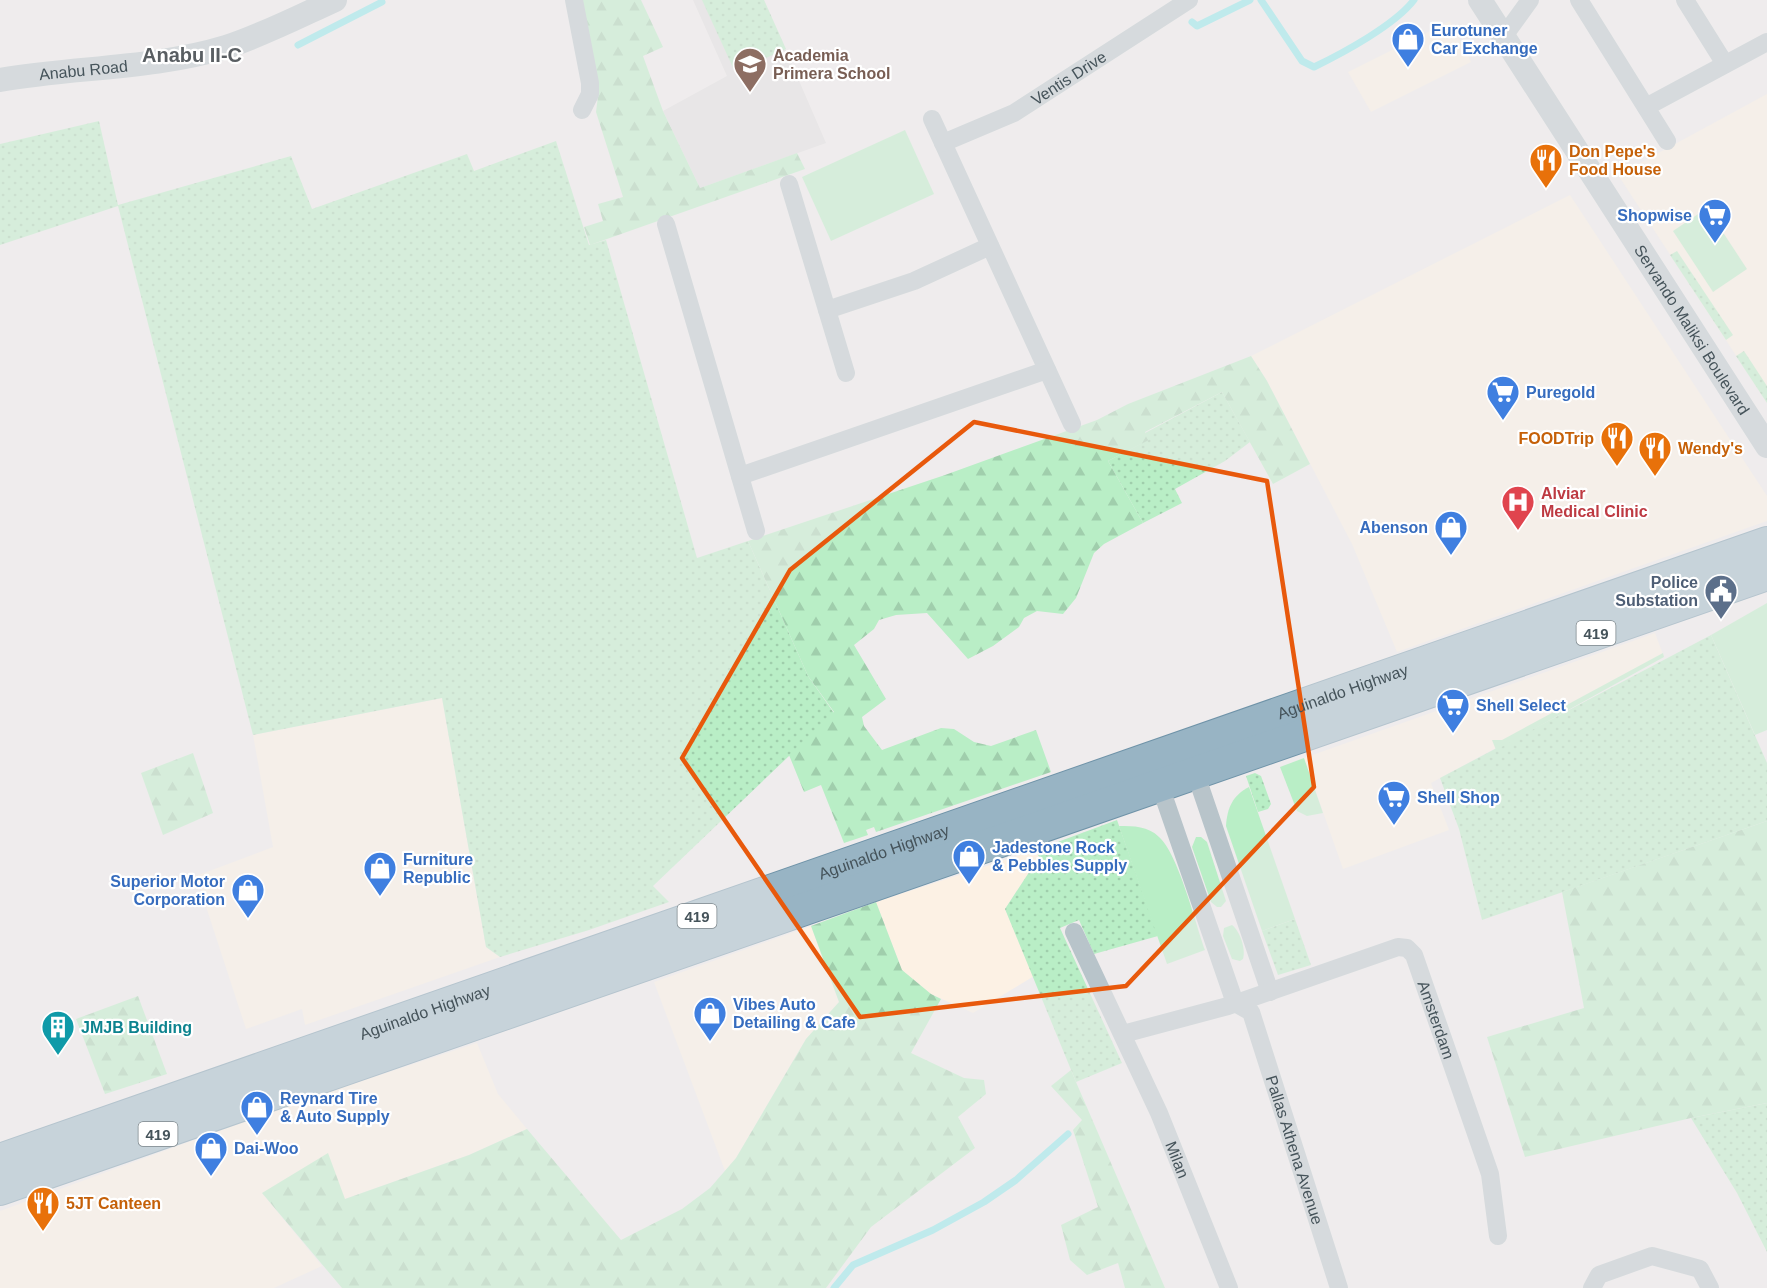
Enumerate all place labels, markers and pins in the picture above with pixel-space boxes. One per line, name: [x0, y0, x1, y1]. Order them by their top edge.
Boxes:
shop icon: Eurotuner Car Exchange: [1390, 21, 1426, 68]
place label: Eurotuner Car Exchange: [1431, 22, 1538, 57]
school or university icon: Academia Primera School: [732, 46, 768, 93]
place label: Academia Primera School: [773, 47, 890, 82]
restaurant icon: Don Pepe's Food House: [1528, 142, 1564, 189]
place label: Don Pepe's Food House: [1569, 143, 1662, 178]
supermarket icon: Shopwise: [1697, 197, 1733, 244]
place label: Shopwise: [1617, 207, 1692, 224]
supermarket icon: Puregold: [1485, 374, 1521, 421]
place label: Puregold: [1526, 384, 1595, 401]
restaurant icon: FOODTrip: [1599, 420, 1635, 467]
place label: FOODTrip: [1518, 430, 1594, 447]
restaurant icon: Wendy's: [1637, 430, 1673, 477]
place label: Wendy's: [1678, 440, 1743, 457]
hospital icon: Alviar Medical Clinic: [1500, 484, 1536, 531]
place label: Alviar Medical Clinic: [1541, 485, 1648, 520]
shop icon: Abenson: [1433, 509, 1469, 556]
place label: Abenson: [1360, 519, 1428, 536]
public building icon: Police Substation: [1703, 573, 1739, 620]
place label: Police Substation: [1615, 574, 1698, 609]
supermarket icon: Shell Select: [1435, 687, 1471, 734]
place label: Shell Select: [1476, 697, 1566, 714]
supermarket icon: Shell Shop: [1376, 779, 1412, 826]
place label: Shell Shop: [1417, 789, 1500, 806]
shop icon: Jadestone Rock & Pebbles Supply: [951, 838, 987, 885]
place label: Jadestone Rock & Pebbles Supply: [992, 839, 1127, 874]
shop icon: Furniture Republic: [362, 850, 398, 897]
place label: Furniture Republic: [403, 851, 473, 886]
shop icon: Superior Motor Corporation: [230, 872, 266, 919]
place label: Superior Motor Corporation: [110, 873, 225, 908]
shop icon: Vibes Auto Detailing & Cafe: [692, 995, 728, 1042]
place label: Vibes Auto Detailing & Cafe: [733, 996, 856, 1031]
building icon: JMJB Building: [40, 1009, 76, 1056]
place label: JMJB Building: [81, 1019, 192, 1036]
shop icon: Reynard Tire & Auto Supply: [239, 1089, 275, 1136]
place label: Reynard Tire & Auto Supply: [280, 1090, 390, 1125]
shop icon: Dai-Woo: [193, 1130, 229, 1177]
place label: Dai-Woo: [234, 1140, 299, 1157]
restaurant icon: 5JT Canteen: [25, 1185, 61, 1232]
place label: 5JT Canteen: [66, 1195, 161, 1212]

